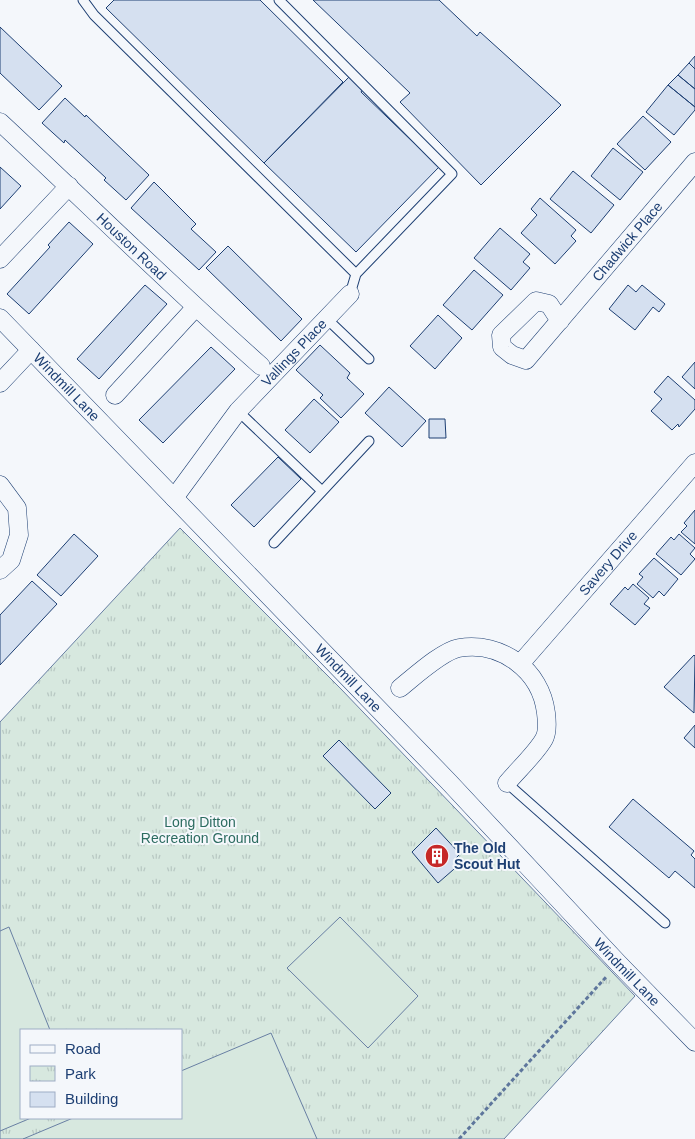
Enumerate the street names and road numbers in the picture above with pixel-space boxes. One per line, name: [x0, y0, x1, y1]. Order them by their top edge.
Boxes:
street label: Chadwick Place: [589, 198, 666, 285]
street label: Houston Road: [93, 210, 170, 283]
street label: Vallings Place: [258, 315, 330, 389]
street label: Windmill Lane: [30, 350, 103, 424]
street label: Savery Drive: [576, 527, 640, 598]
street label: Windmill Lane: [312, 641, 385, 715]
street label: Windmill Lane: [591, 935, 663, 1009]

